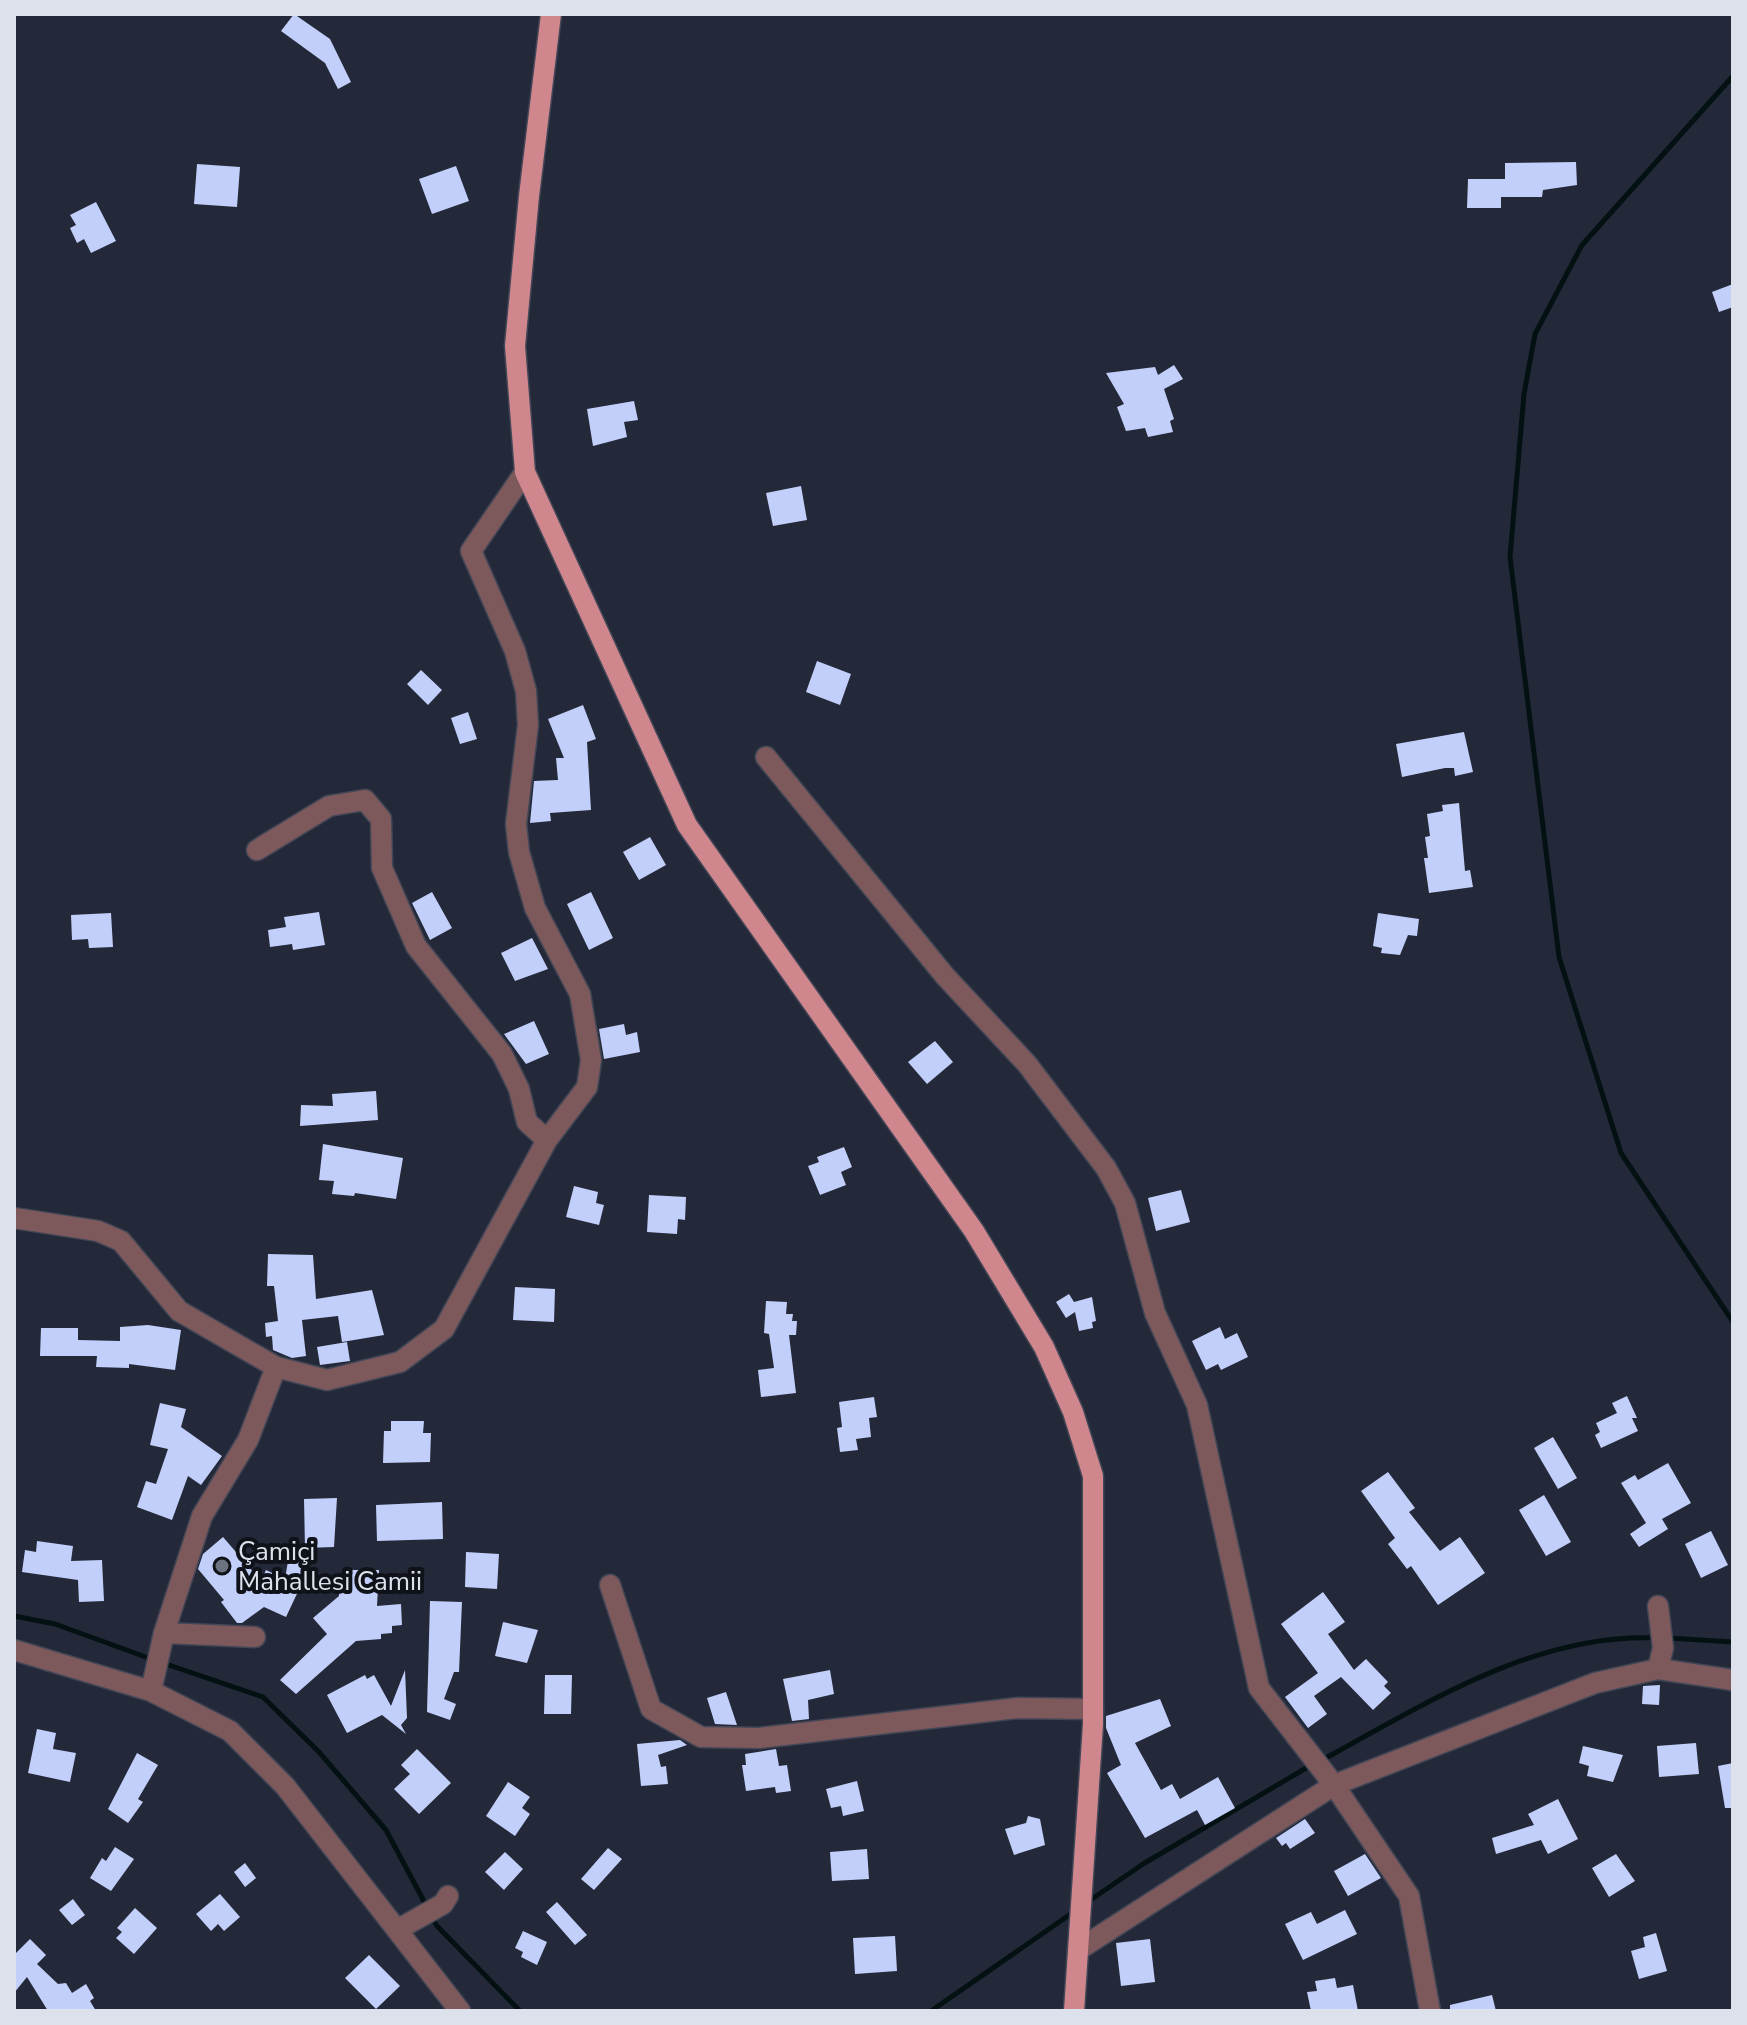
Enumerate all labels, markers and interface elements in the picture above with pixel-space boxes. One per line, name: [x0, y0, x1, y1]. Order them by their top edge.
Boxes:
place label: Çamiçi Mahallesi Camii: [238, 1534, 422, 1599]
marker: Çamiçi Mahallesi Camii: [213, 1557, 231, 1575]

